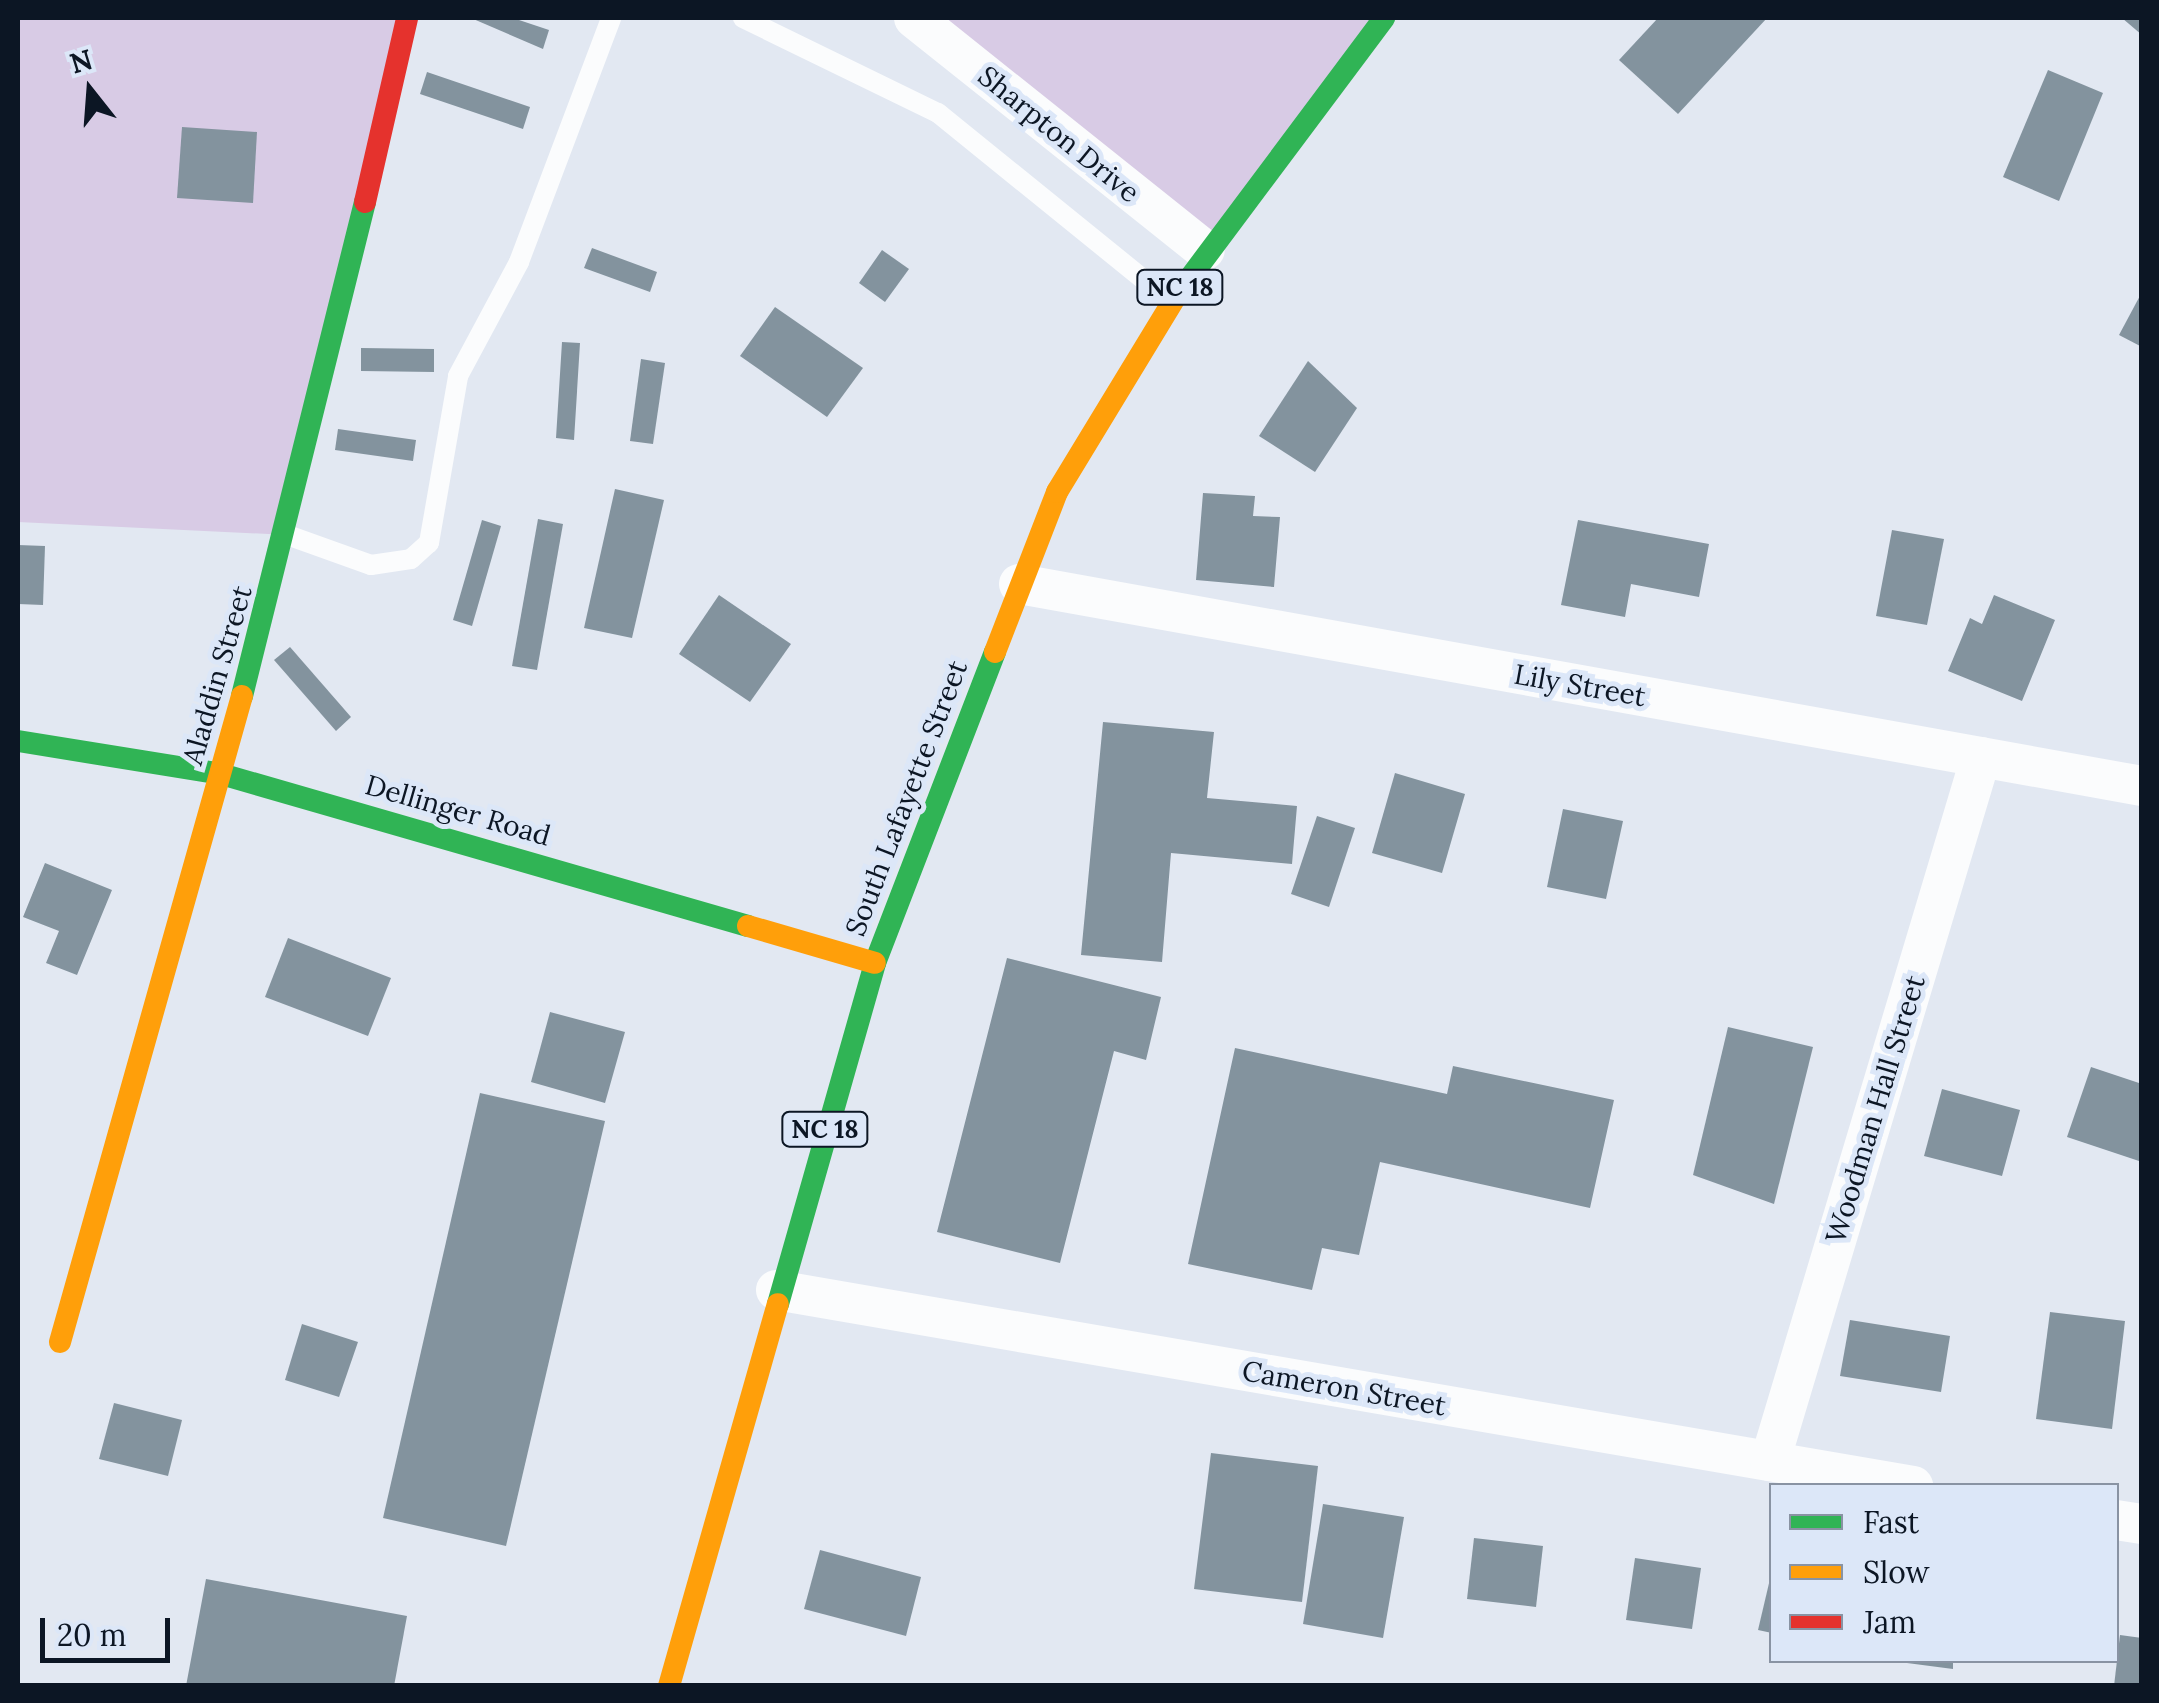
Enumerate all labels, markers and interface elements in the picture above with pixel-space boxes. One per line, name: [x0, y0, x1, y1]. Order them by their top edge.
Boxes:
north arrow: [40, 40, 140, 140]
text: N: [66, 41, 97, 82]
street label: Sharpton Drive: [972, 59, 1146, 209]
road number: NC 18: [1135, 267, 1225, 307]
street label: Aladdin Street: [175, 582, 259, 768]
street label: South Lafayette Street: [838, 656, 974, 940]
street label: Lily Street: [1512, 657, 1648, 713]
street label: Dellinger Road: [362, 768, 554, 852]
street label: Woodman Hall Street: [1818, 971, 1932, 1247]
road number: NC 18: [780, 1109, 870, 1149]
street label: Cameron Street: [1240, 1354, 1448, 1422]
legend: [1769, 1483, 2119, 1663]
text: Fast: [1863, 1503, 1919, 1541]
text: Slow: [1863, 1553, 1929, 1591]
scale bar: [45, 1598, 175, 1660]
text: Jam: [1863, 1603, 1916, 1641]
text: 20 m: [57, 1616, 126, 1654]

